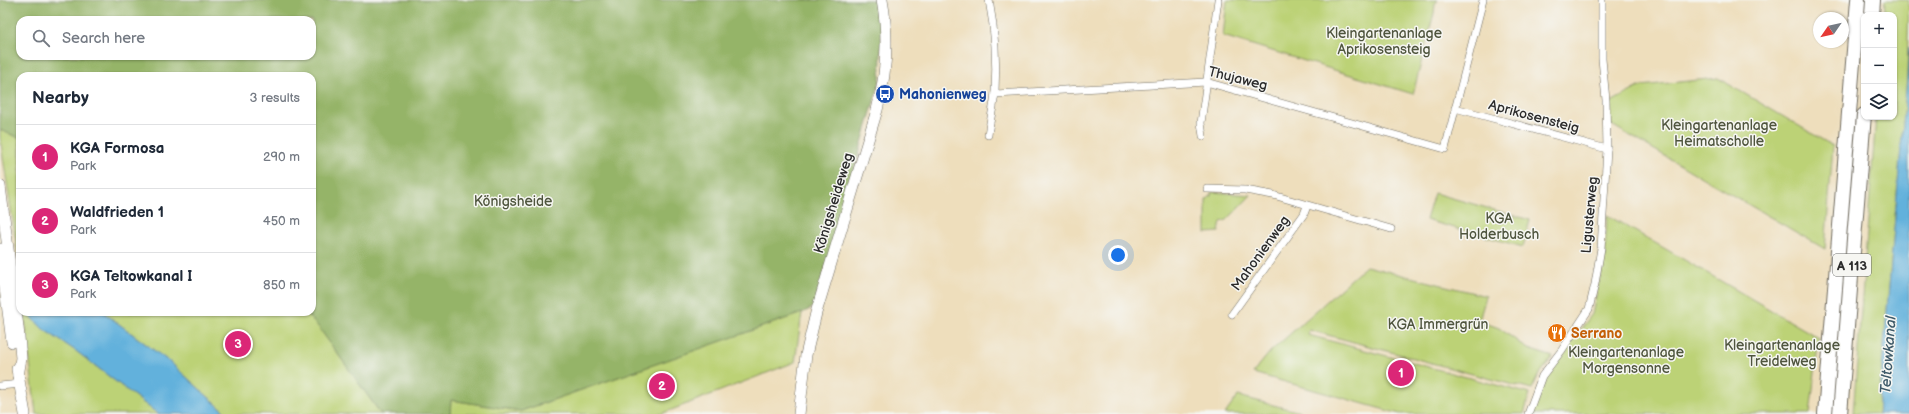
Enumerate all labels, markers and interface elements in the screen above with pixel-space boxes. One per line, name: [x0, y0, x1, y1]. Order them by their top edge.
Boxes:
north arrow: [1813, 12, 1849, 48]
map controls: [1861, 12, 1897, 120]
button: +: [1861, 12, 1897, 48]
search box: [16, 16, 316, 60]
park label: Kleingartenanlage Aprikosensteig: [1326, 25, 1442, 58]
icon: search: [30, 27, 52, 49]
text: Search here: [62, 29, 145, 48]
button: −: [1861, 48, 1897, 84]
street label: Thujaweg: [1206, 63, 1269, 94]
bus stop icon: Mahonienweg: [874, 83, 896, 105]
button: layers: [1861, 84, 1897, 120]
place label: Mahonienweg: [899, 86, 987, 103]
text: Nearby: [32, 88, 89, 108]
text: 3 results: [249, 90, 300, 106]
street label: Aprikosensteig: [1487, 96, 1581, 137]
park label: Kleingartenanlage Heimatscholle: [1661, 117, 1777, 150]
text: KGA Formosa: [70, 139, 164, 158]
text: 1: [42, 149, 48, 165]
text: 290 m: [263, 149, 300, 165]
street label: Königsheideweg: [810, 151, 857, 255]
text: Park: [70, 158, 96, 174]
street label: Ligusterweg: [1578, 176, 1601, 254]
park label: Königsheide: [474, 193, 552, 210]
text: Waldfrieden 1: [70, 203, 164, 222]
park label: KGA Holderbusch: [1459, 210, 1539, 243]
street label: Mahonienweg: [1227, 212, 1293, 294]
text: 2: [41, 213, 49, 229]
text: 450 m: [263, 213, 300, 229]
text: Park: [70, 222, 96, 238]
your location: [1108, 245, 1128, 265]
road number: A 113: [1833, 254, 1871, 276]
text: KGA Teltowkanal I: [70, 267, 192, 286]
text: 3: [41, 277, 49, 293]
text: 850 m: [263, 277, 300, 293]
text: Park: [70, 286, 96, 302]
water label: Teltowkanal: [1876, 315, 1901, 395]
park label: KGA Immergrün: [1388, 316, 1489, 333]
restaurant icon: Serrano: [1546, 322, 1568, 344]
place label: Serrano: [1571, 325, 1622, 342]
pin: 3: [225, 329, 251, 359]
park label: Kleingartenanlage Treidelweg: [1724, 337, 1840, 370]
park label: Kleingartenanlage Morgensonne: [1568, 344, 1684, 377]
pin: 1: [1388, 358, 1414, 388]
pin: 2: [649, 371, 675, 401]

